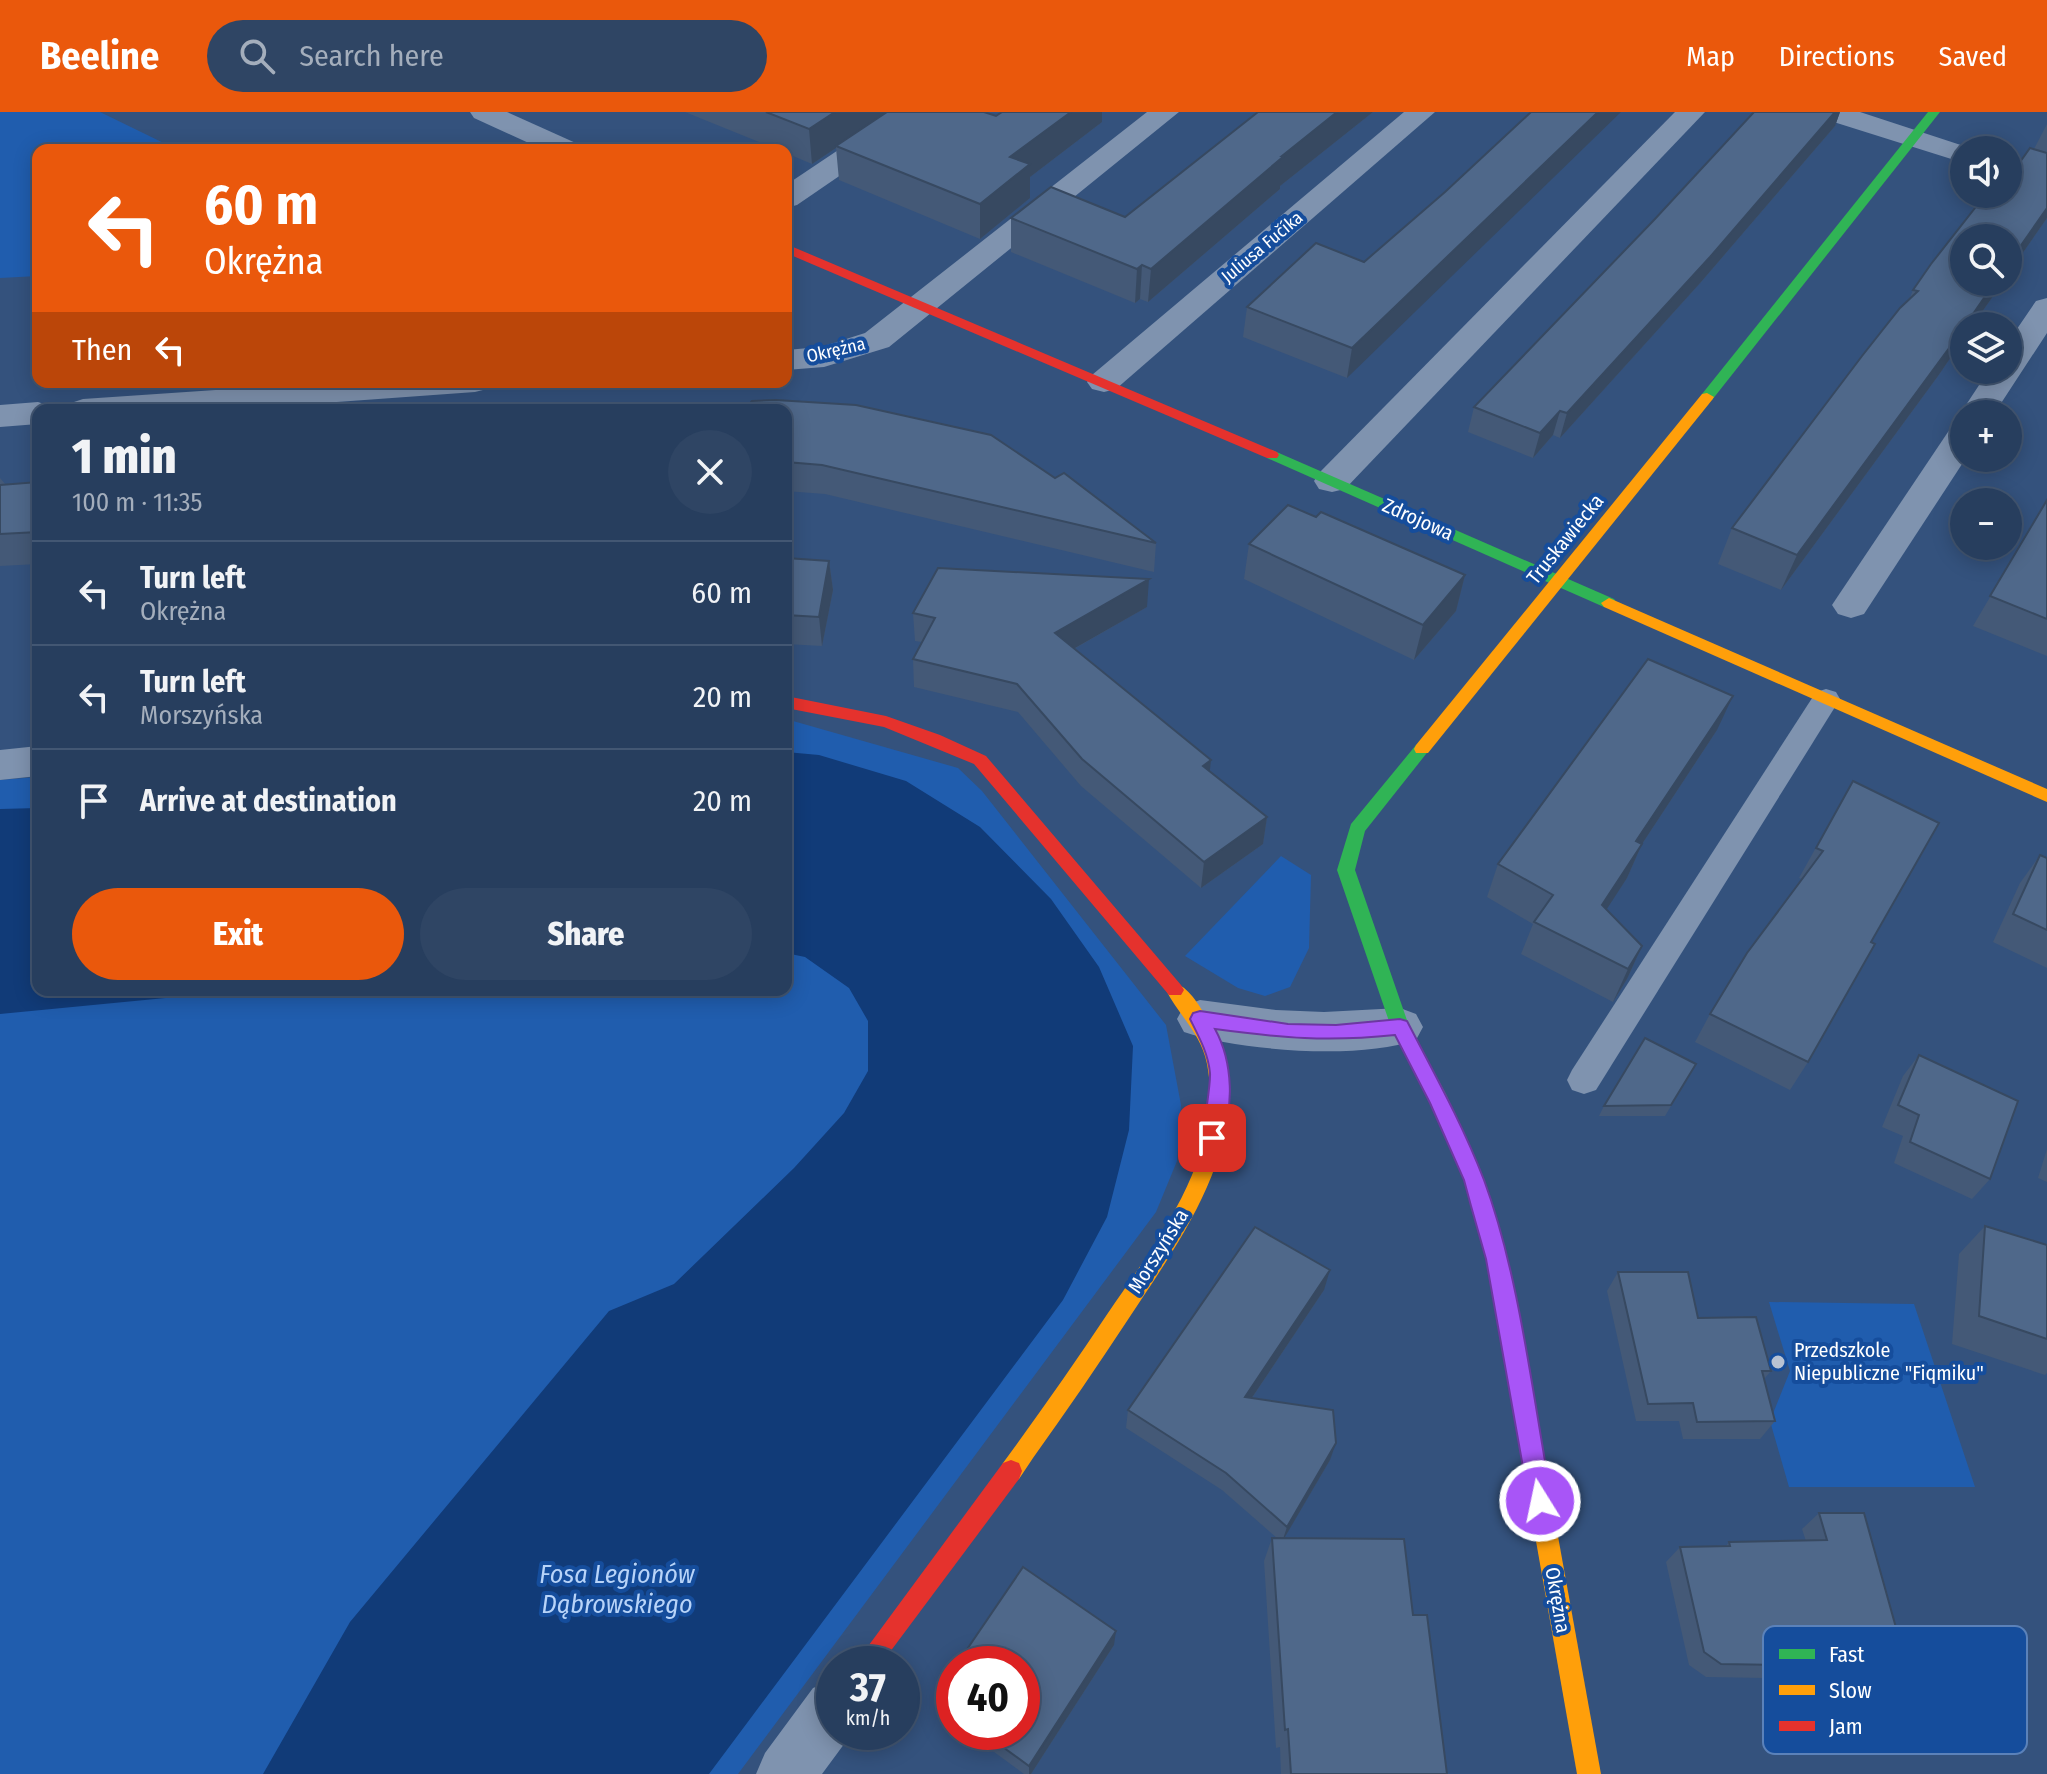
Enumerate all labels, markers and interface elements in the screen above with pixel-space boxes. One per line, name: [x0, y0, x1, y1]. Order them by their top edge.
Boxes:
search box: [207, 20, 767, 92]
text: Beeline: [40, 33, 159, 79]
icon: search: [235, 34, 279, 78]
text: Search here: [299, 38, 444, 74]
text: Map: [1686, 40, 1735, 73]
text: Directions: [1779, 40, 1895, 73]
text: Saved: [1939, 40, 2007, 73]
map controls: [1950, 136, 2022, 560]
button: sound: [1950, 136, 2022, 208]
text: 60 m: [204, 172, 318, 239]
icon: left: [72, 176, 176, 280]
street label: Juliusa Fučíka: [1217, 206, 1307, 287]
button: search: [1950, 224, 2022, 296]
text: Okrężna: [204, 240, 323, 284]
button: layers: [1950, 312, 2022, 384]
icon: left: [148, 328, 192, 372]
text: Then: [72, 332, 132, 368]
street label: Okrężna: [804, 333, 868, 367]
button: +: [1950, 400, 2022, 472]
text: 1 min: [72, 428, 176, 486]
button: close: [668, 430, 752, 514]
text: 100 m · 11:35: [72, 487, 202, 518]
button: −: [1950, 488, 2022, 560]
street label: Truskawiecka: [1521, 489, 1609, 589]
street label: Zdrojowa: [1379, 493, 1457, 545]
text: Turn left: [140, 560, 246, 596]
icon: left: [72, 571, 116, 615]
text: 60 m: [691, 575, 752, 611]
text: Okrężna: [140, 596, 226, 627]
text: Turn left: [140, 664, 246, 700]
icon: left: [72, 675, 116, 719]
text: 20 m: [693, 679, 752, 715]
text: Morszyńska: [140, 700, 263, 731]
icon: arrive: [72, 779, 116, 823]
text: Arrive at destination: [140, 783, 397, 819]
text: 20 m: [693, 783, 752, 819]
button: Exit: [72, 888, 404, 980]
button: Share: [420, 888, 752, 980]
pin: [1178, 1104, 1246, 1172]
icon: arrive: [1190, 1116, 1234, 1160]
street label: Morszyńska: [1123, 1204, 1193, 1298]
place label: Przedszkole Niepubliczne "Fiqmiku": [1794, 1338, 1984, 1385]
marker: Przedszkole Niepubliczne "Fiqmiku": [1769, 1353, 1787, 1371]
position arrow: [1498, 1459, 1582, 1543]
water label: Fosa Legionów Dąbrowskiego: [539, 1559, 696, 1620]
street label: Okrężna: [1540, 1565, 1576, 1635]
legend: [1763, 1626, 2027, 1754]
text: Fast: [1829, 1641, 1865, 1668]
speed limit sign: 40: [936, 1646, 1040, 1750]
text: 37: [850, 1664, 886, 1712]
text: Slow: [1829, 1677, 1872, 1704]
text: km/h: [846, 1706, 890, 1730]
text: Jam: [1829, 1713, 1863, 1740]

